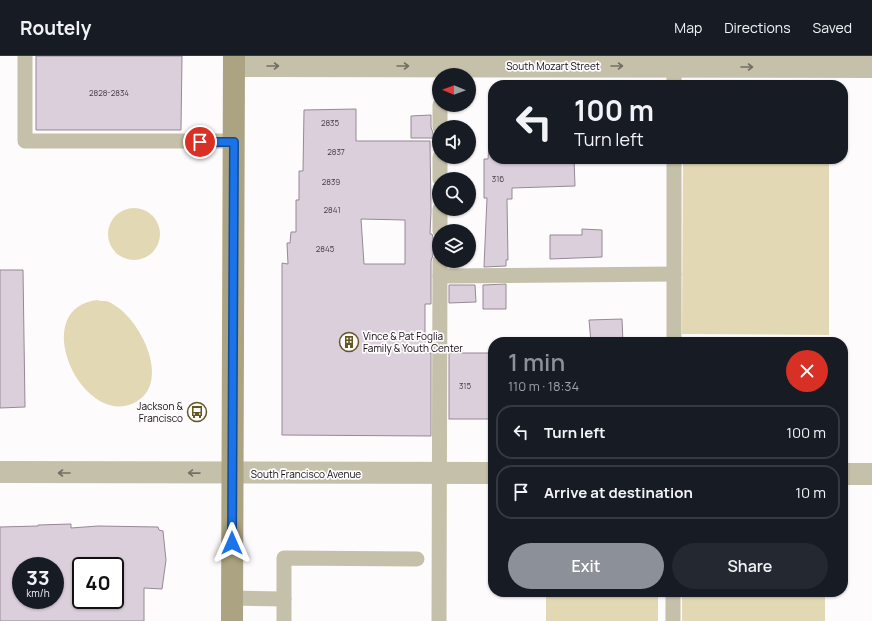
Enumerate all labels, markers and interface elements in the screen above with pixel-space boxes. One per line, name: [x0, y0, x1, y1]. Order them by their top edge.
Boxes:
text: Routely: [20, 15, 91, 41]
text: Map: [674, 18, 702, 37]
text: Directions: [724, 18, 791, 37]
text: Saved: [813, 18, 852, 37]
street label: South Mozart Street: [506, 59, 600, 73]
one-way arrow: [266, 62, 279, 70]
one-way arrow: [396, 62, 409, 70]
one-way arrow: [610, 62, 623, 70]
one-way arrow: [740, 63, 753, 71]
north arrow: [432, 68, 476, 112]
map controls: [432, 68, 476, 268]
house number: 2828-2834: [89, 87, 129, 98]
text: 100 m: [574, 91, 654, 129]
icon: left: [508, 96, 560, 148]
house number: 2835: [321, 117, 340, 128]
button: sound: [432, 120, 476, 164]
pin: [183, 125, 217, 159]
text: Turn left: [574, 127, 644, 151]
icon: arrive: [189, 131, 211, 153]
house number: 2837: [327, 146, 345, 157]
button: search: [432, 172, 476, 216]
house number: 316: [492, 173, 504, 184]
house number: 2839: [322, 176, 340, 187]
house number: 2841: [323, 204, 341, 215]
button: layers: [432, 224, 476, 268]
house number: 2845: [316, 243, 335, 254]
place label: Vince & Pat Foglia Family & Youth Center: [363, 329, 463, 355]
building icon: Vince & Pat Foglia Family & Youth Center: [338, 331, 360, 353]
text: 1 min: [508, 345, 565, 378]
button: close: [786, 350, 828, 392]
text: 110 m · 18:34: [508, 377, 579, 395]
house number: 315: [459, 380, 471, 391]
place label: Jackson & Francisco: [137, 399, 183, 425]
bus stop icon: Jackson & Francisco: [186, 401, 208, 423]
icon: left: [510, 421, 532, 443]
text: Turn left: [544, 422, 606, 443]
text: 100 m: [786, 422, 826, 443]
street label: South Francisco Avenue: [251, 467, 361, 481]
one-way arrow: [58, 469, 71, 477]
one-way arrow: [188, 469, 201, 477]
icon: arrive: [510, 481, 532, 503]
text: Arrive at destination: [544, 482, 693, 503]
text: 10 m: [795, 482, 826, 503]
position arrow: [211, 522, 253, 564]
button: Exit: [508, 543, 664, 589]
button: Share: [672, 543, 828, 589]
speed limit sign: 40: [72, 557, 124, 609]
text: 33: [26, 564, 50, 591]
text: km/h: [26, 586, 50, 600]

